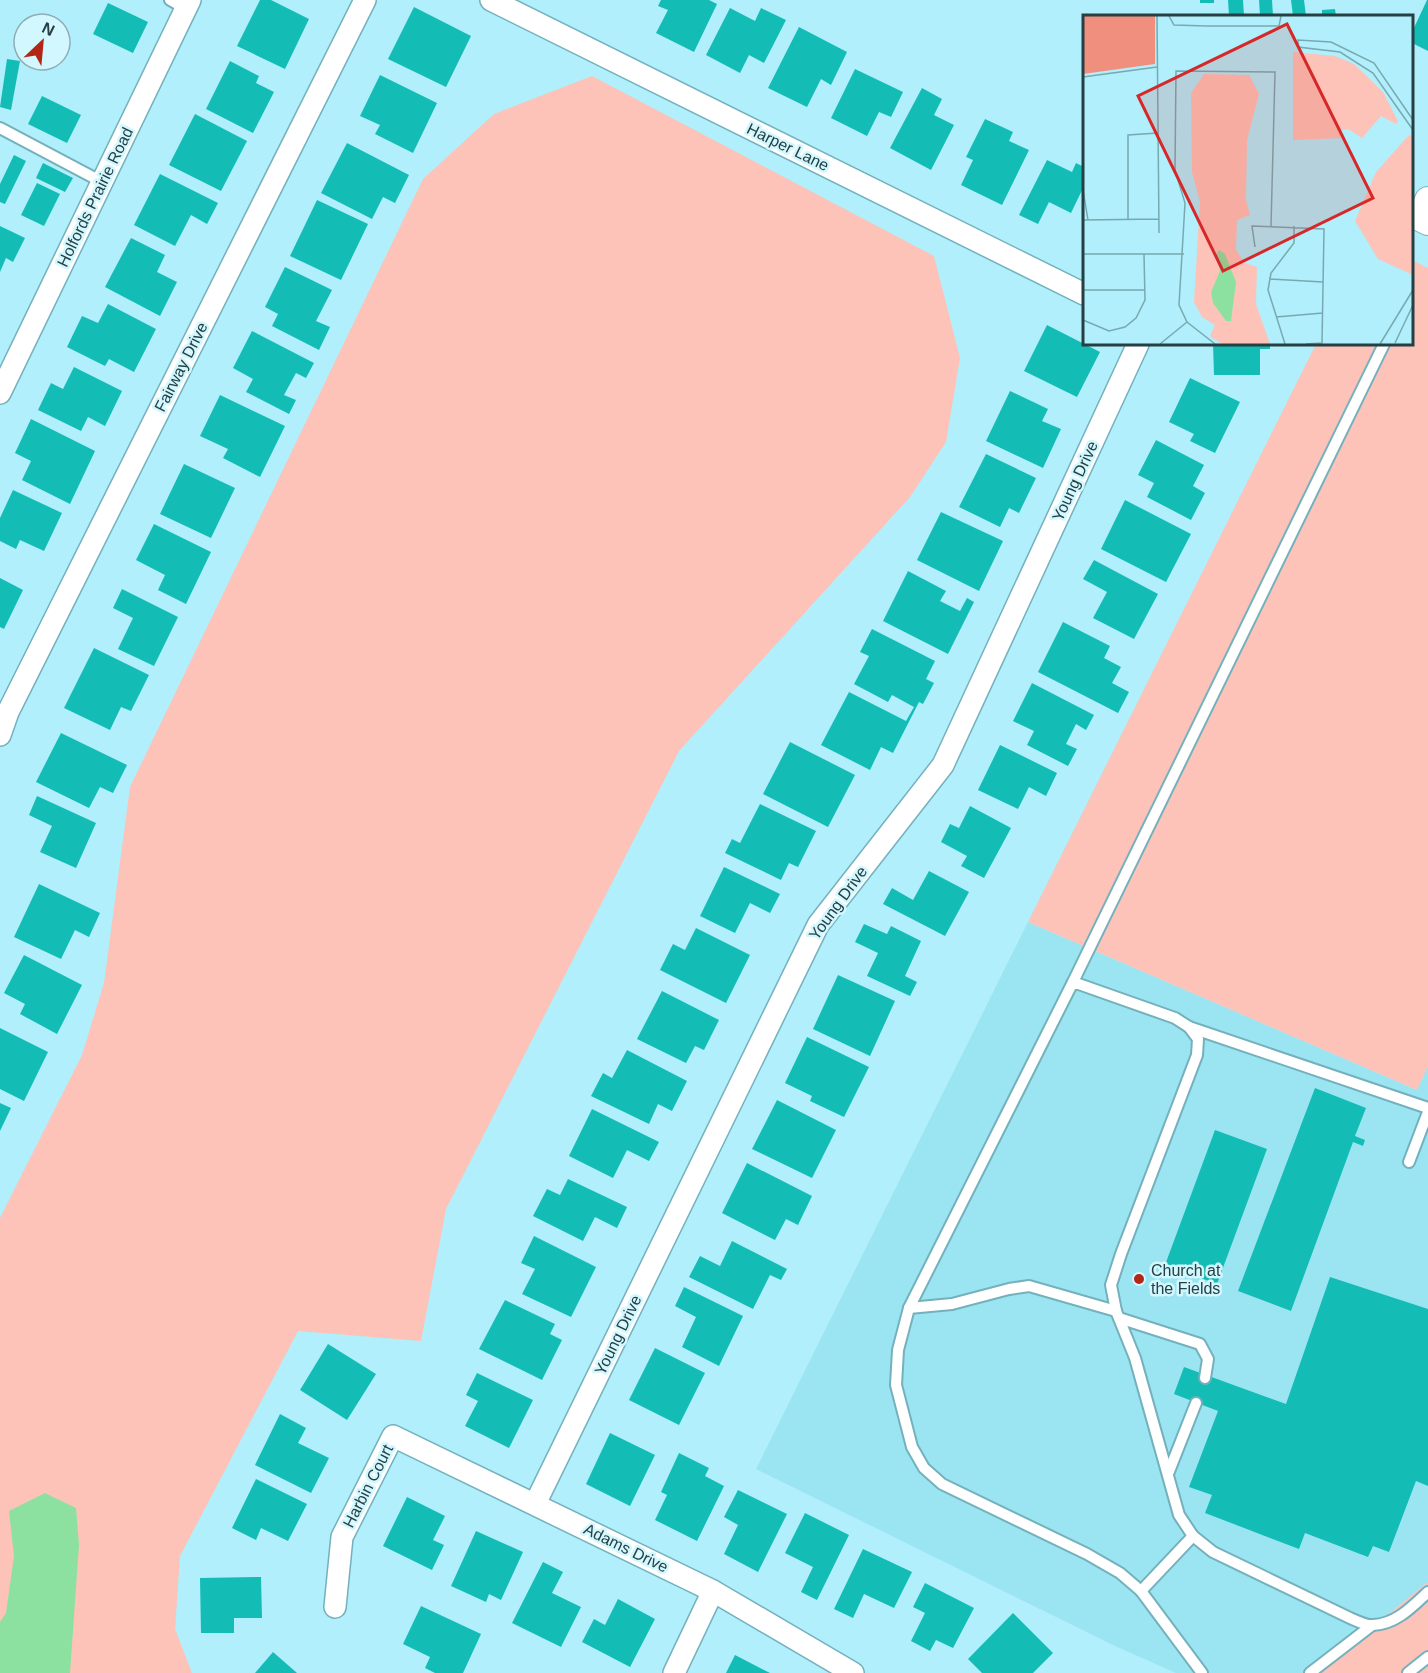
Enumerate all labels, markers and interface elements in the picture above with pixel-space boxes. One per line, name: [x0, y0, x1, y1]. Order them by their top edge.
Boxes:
north arrow: [12, 12, 72, 72]
inset map: [1083, 15, 1413, 345]
text: N: [39, 19, 57, 39]
street label: Harper Lane: [744, 120, 832, 174]
street label: Holfords Prairie Road: [54, 125, 136, 269]
street label: Fairway Drive: [151, 319, 211, 414]
street label: Young Drive: [1049, 438, 1101, 524]
street label: Young Drive: [806, 863, 870, 943]
place label: Church at the Fields: [1151, 1262, 1221, 1297]
marker: Church at the Fields: [1132, 1272, 1146, 1286]
street label: Young Drive: [591, 1292, 645, 1378]
street label: Harbin Court: [340, 1441, 396, 1530]
street label: Adams Drive: [581, 1520, 671, 1576]

